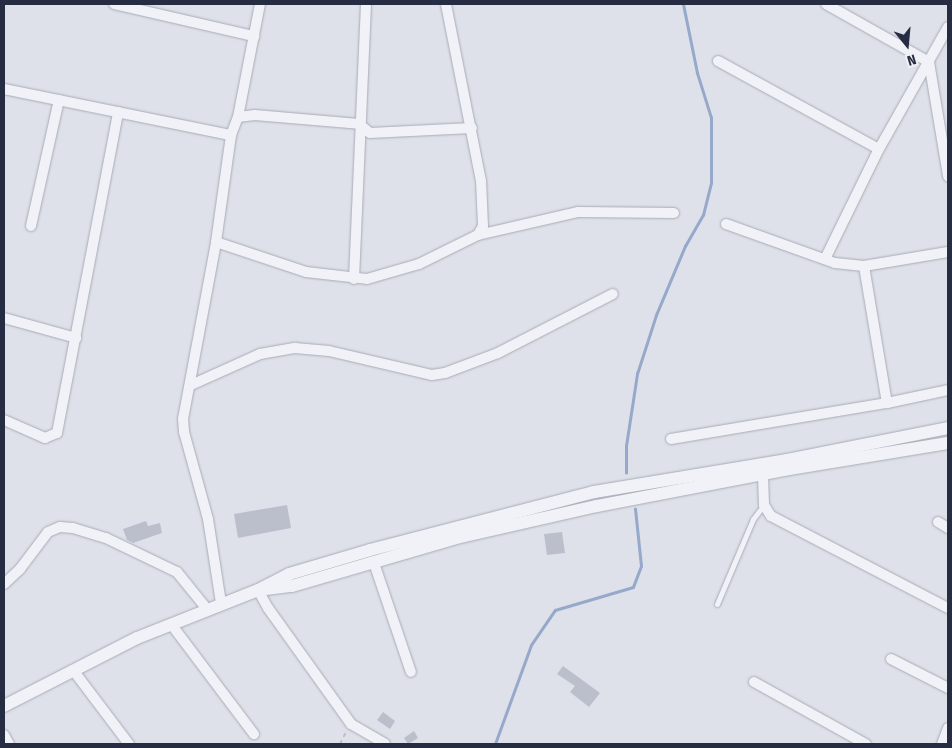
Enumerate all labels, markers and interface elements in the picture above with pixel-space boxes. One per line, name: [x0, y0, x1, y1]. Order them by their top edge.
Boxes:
north arrow: [882, 20, 932, 70]
text: N: [905, 50, 918, 69]

